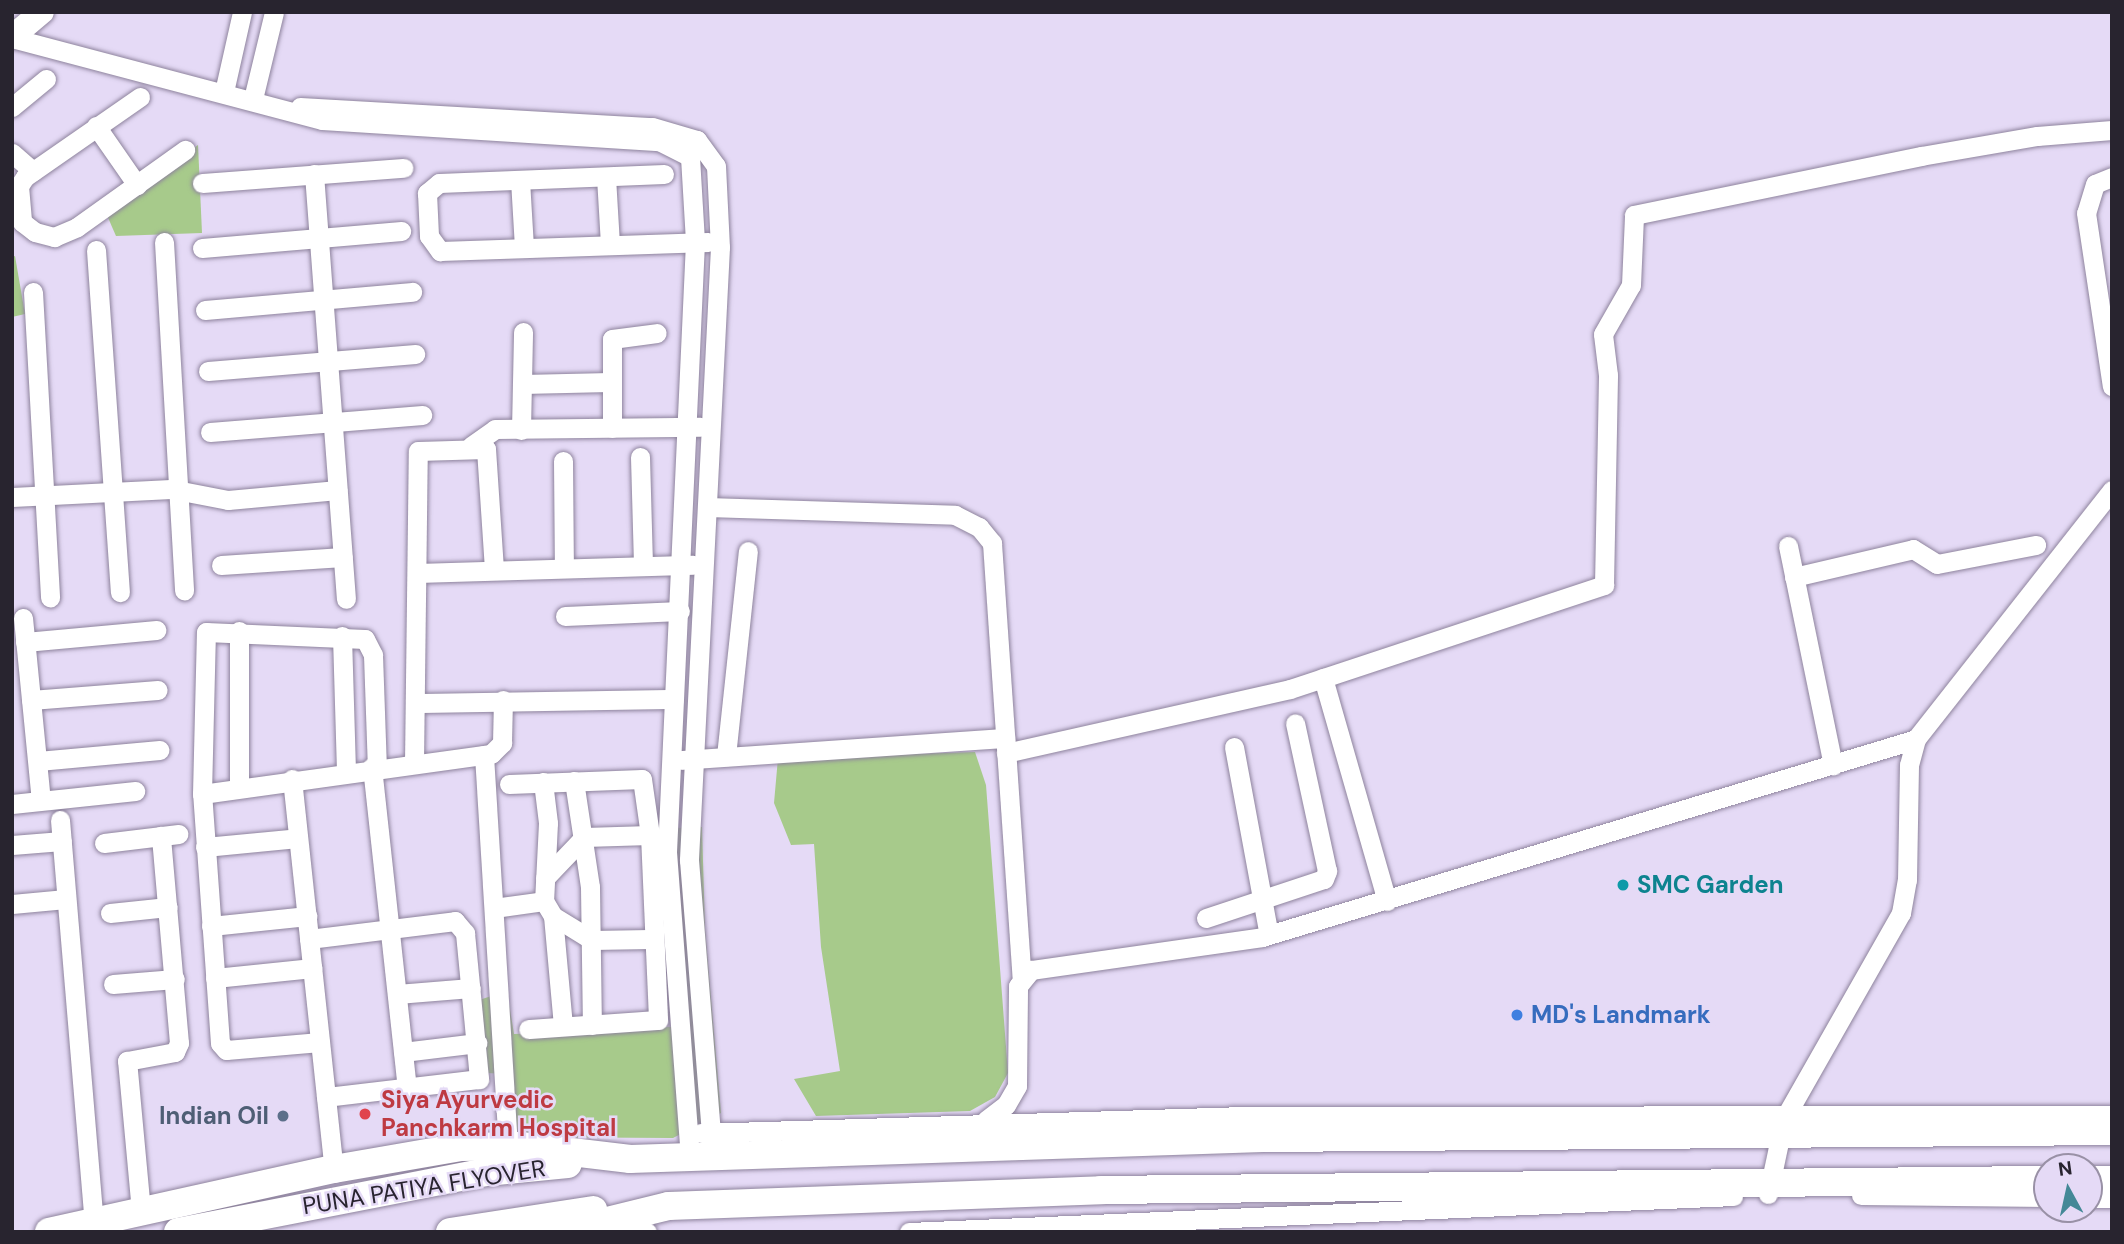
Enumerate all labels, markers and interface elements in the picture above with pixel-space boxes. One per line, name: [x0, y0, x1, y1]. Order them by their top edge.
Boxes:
place label: SMC Garden: [1637, 871, 1783, 899]
marker: SMC Garden: [1615, 877, 1631, 893]
place label: MD's Landmark: [1531, 1001, 1711, 1029]
marker: MD's Landmark: [1509, 1007, 1525, 1023]
place label: Siya Ayurvedic Panchkarm Hospital: [381, 1086, 616, 1142]
place label: Indian Oil: [159, 1102, 269, 1130]
marker: Siya Ayurvedic Panchkarm Hospital: [355, 1104, 375, 1124]
marker: Indian Oil: [275, 1108, 291, 1124]
north arrow: [2033, 1153, 2103, 1223]
street label: PUNA PATIYA FLYOVER: [300, 1154, 548, 1220]
text: N: [2057, 1155, 2074, 1182]

